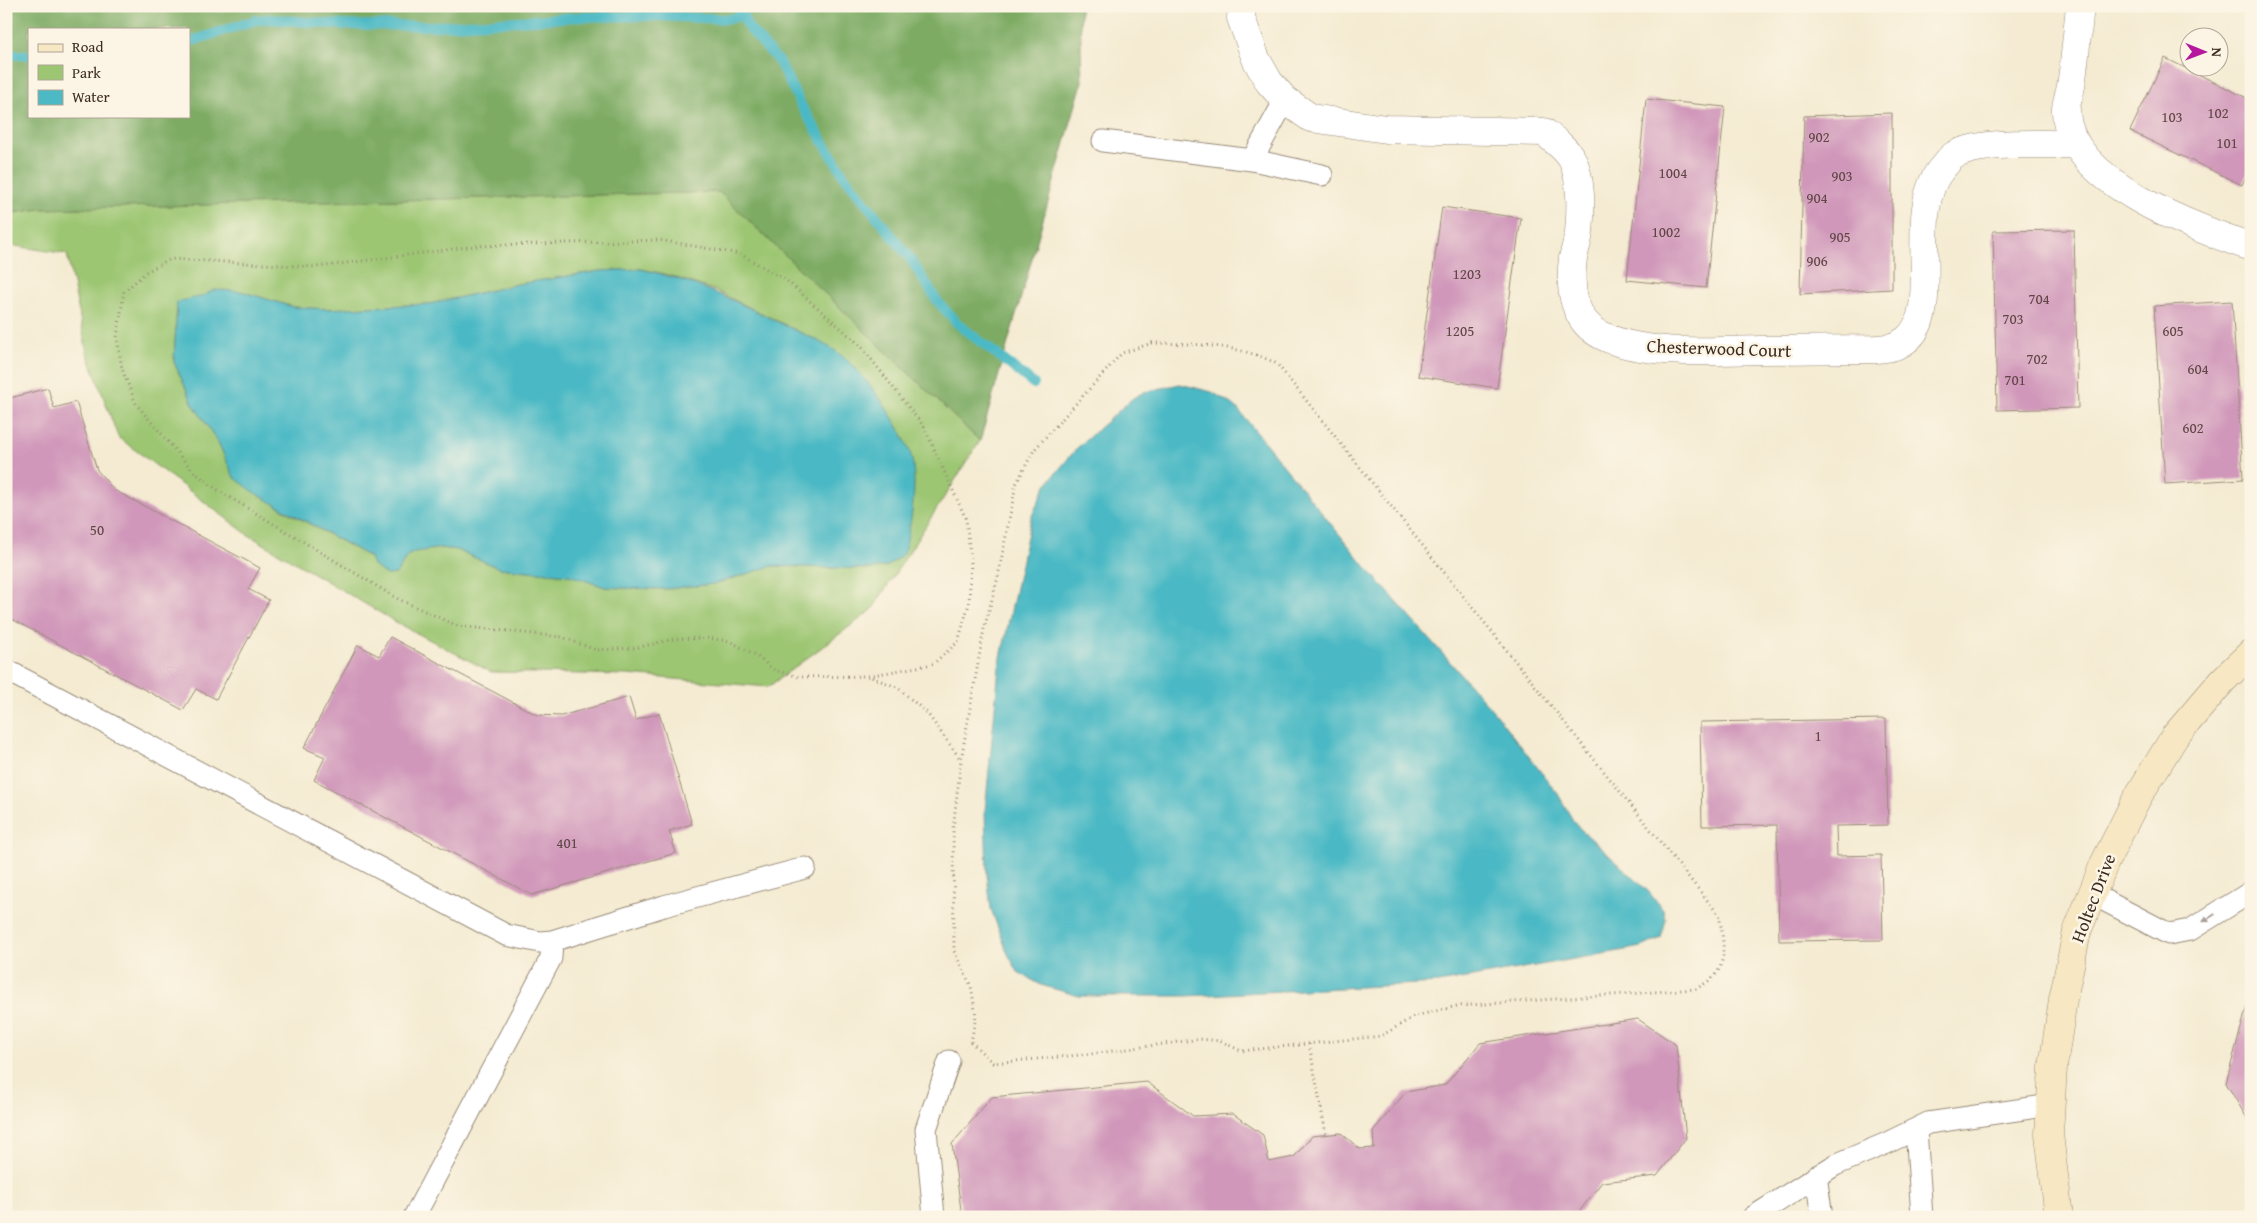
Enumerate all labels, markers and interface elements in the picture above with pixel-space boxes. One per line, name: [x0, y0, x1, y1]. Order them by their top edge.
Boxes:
legend: [28, 28, 190, 118]
north arrow: [2180, 28, 2230, 78]
text: Road: [72, 36, 103, 57]
text: N: [2207, 47, 2227, 58]
text: Park: [72, 62, 101, 83]
text: Water: [72, 86, 110, 107]
house number: 102: [2207, 102, 2229, 123]
house number: 103: [2161, 106, 2183, 127]
house number: 902: [1808, 126, 1830, 147]
house number: 101: [2216, 132, 2238, 153]
house number: 1004: [1659, 162, 1687, 183]
house number: 903: [1831, 165, 1853, 186]
house number: 904: [1806, 187, 1828, 208]
house number: 1002: [1652, 221, 1680, 242]
house number: 905: [1829, 226, 1851, 247]
house number: 906: [1806, 250, 1828, 271]
house number: 1203: [1453, 263, 1481, 284]
house number: 704: [2028, 288, 2050, 309]
house number: 703: [2002, 308, 2024, 329]
house number: 1205: [1446, 320, 1474, 341]
house number: 605: [2162, 320, 2184, 341]
street label: Chesterwood Court: [1646, 332, 1792, 364]
house number: 702: [2026, 348, 2048, 369]
house number: 604: [2187, 358, 2209, 379]
house number: 701: [2004, 369, 2026, 390]
house number: 602: [2182, 417, 2204, 438]
house number: 50: [90, 519, 104, 540]
house number: 1: [1814, 725, 1822, 746]
house number: 401: [556, 832, 578, 853]
street label: Holtec Drive: [2064, 850, 2122, 946]
one-way arrow: [2203, 913, 2216, 923]

